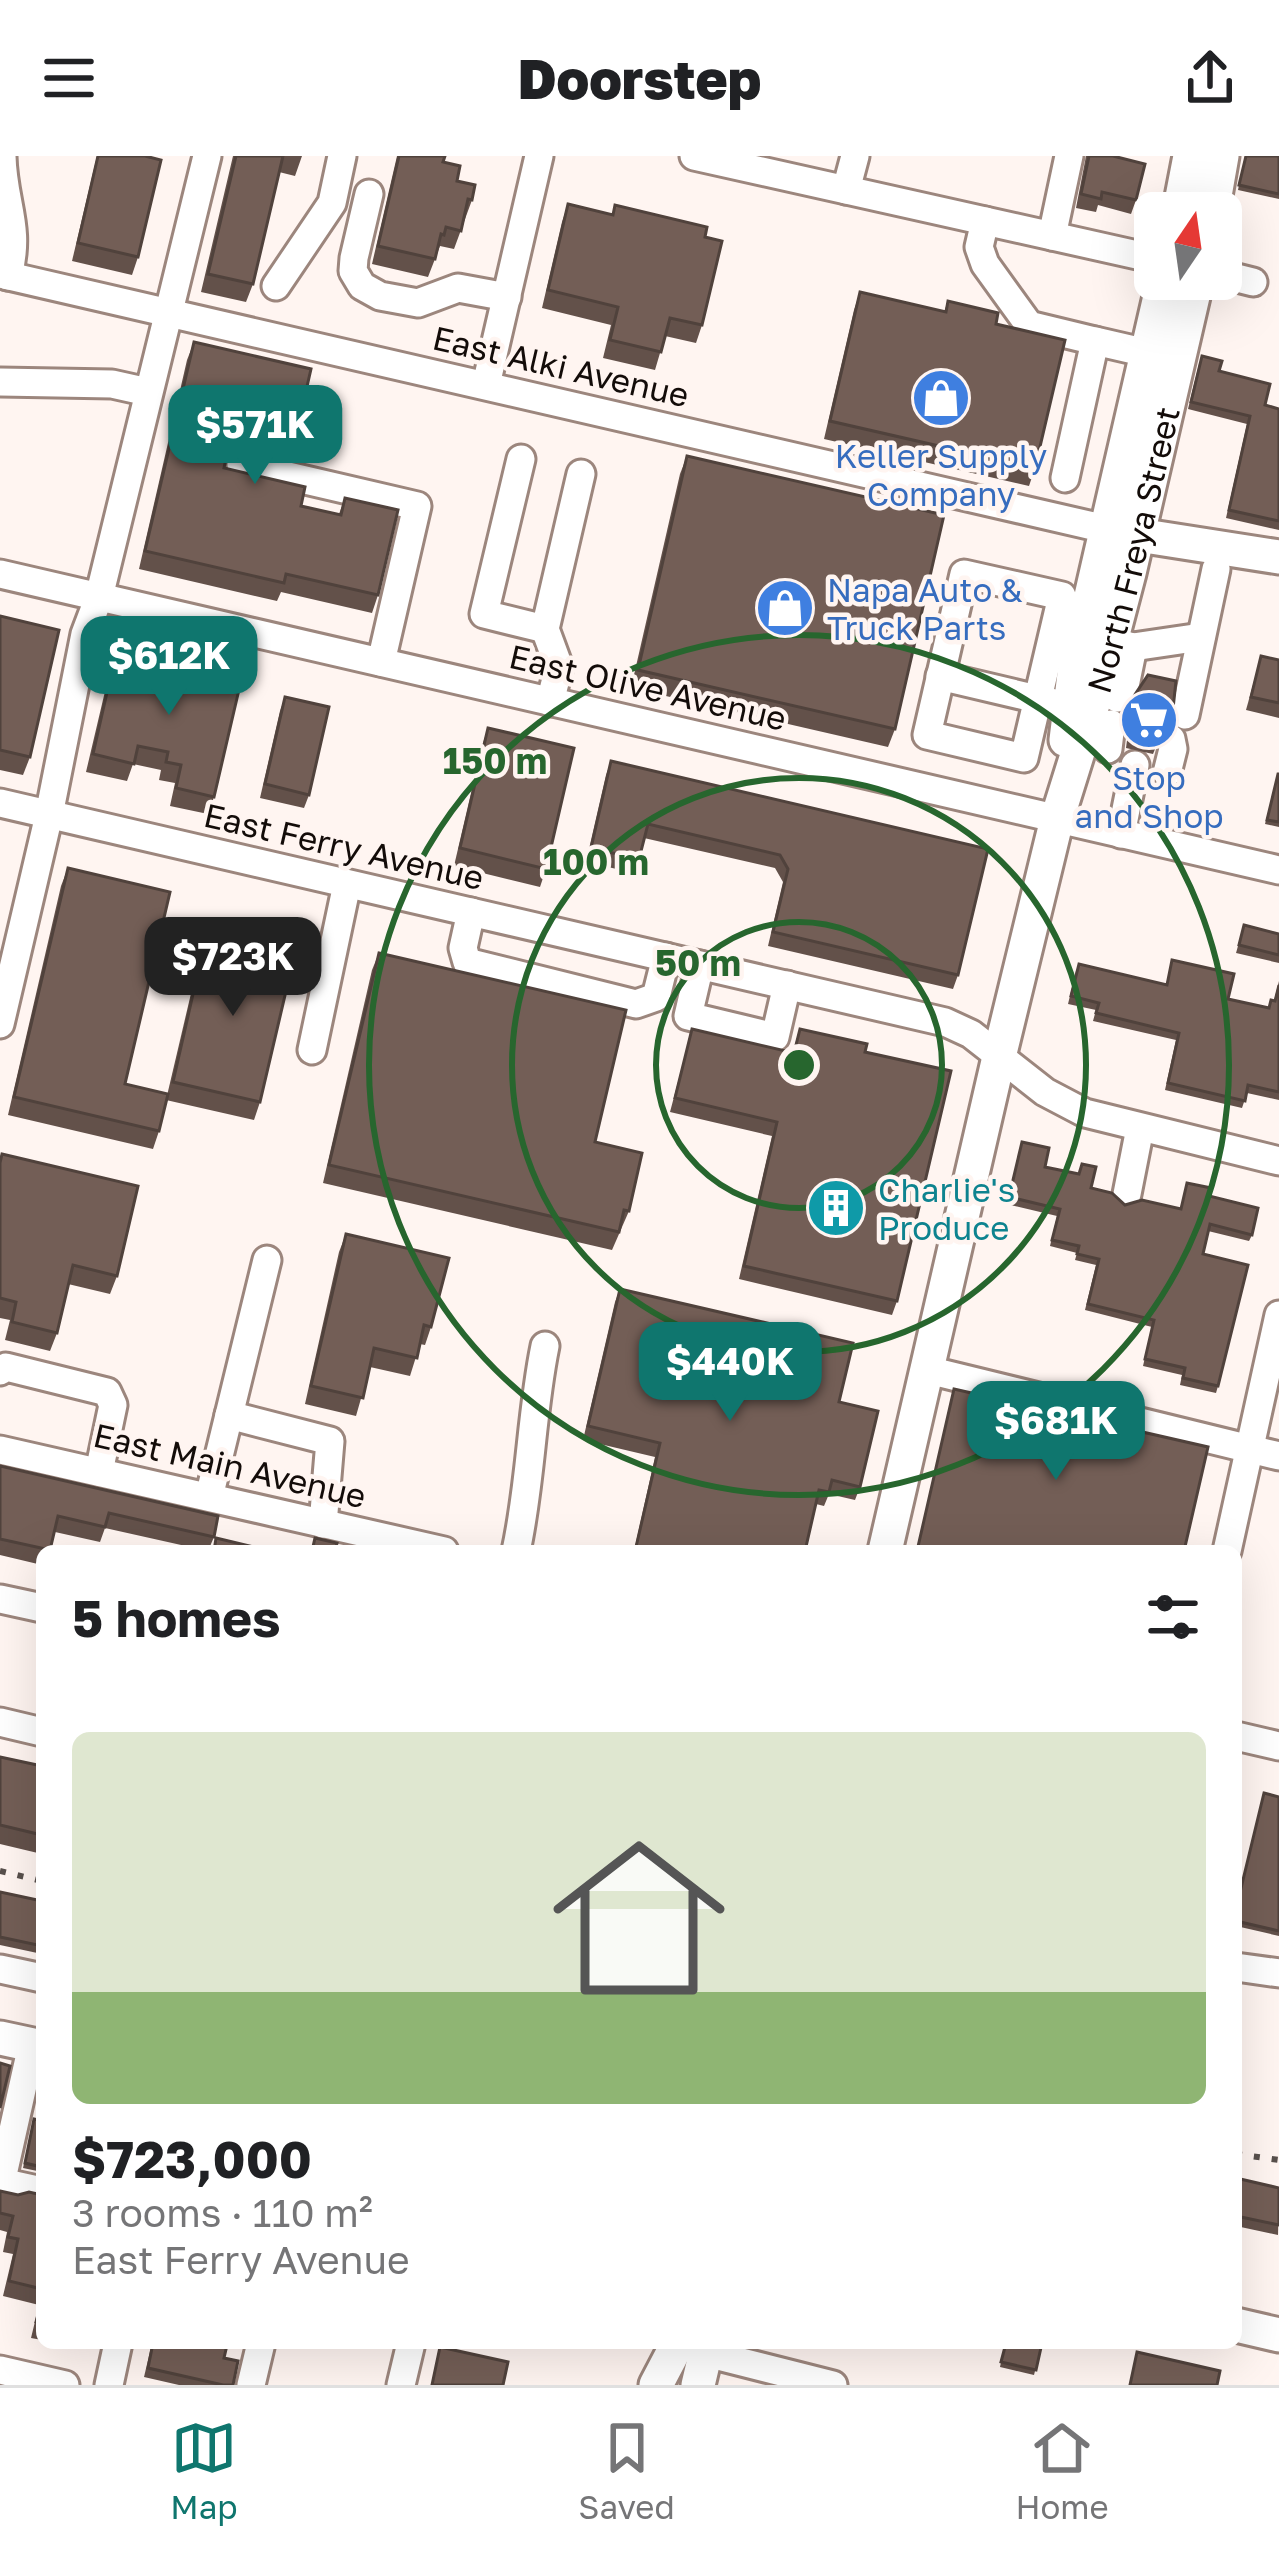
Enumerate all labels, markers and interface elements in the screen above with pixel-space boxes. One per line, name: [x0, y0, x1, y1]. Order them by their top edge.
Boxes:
icon: menu: [36, 45, 102, 111]
icon: share: [1177, 45, 1243, 111]
text: Doorstep: [518, 46, 761, 111]
north arrow: [1134, 192, 1242, 300]
map controls: [1134, 192, 1242, 300]
street label: East Alki Avenue: [429, 318, 693, 414]
shop icon: Keller Supply Company: [910, 367, 972, 429]
pin: $571K: [171, 385, 339, 487]
text: $571K: [195, 400, 315, 447]
street label: North Freya Street: [1078, 403, 1186, 697]
place label: Keller Supply Company: [835, 436, 1047, 513]
place label: Napa Auto & Truck Parts: [827, 570, 1023, 647]
shop icon: Napa Auto & Truck Parts: [754, 577, 816, 639]
pin: $612K: [85, 616, 253, 718]
text: $612K: [107, 631, 231, 678]
street label: East Olive Avenue: [506, 636, 790, 738]
supermarket icon: Stop and Shop: [1118, 689, 1180, 751]
text: 150 m: [443, 739, 547, 782]
place label: Stop and Shop: [1075, 758, 1224, 835]
street label: East Ferry Avenue: [200, 795, 488, 897]
text: 100 m: [543, 840, 649, 883]
pin: $723K: [149, 917, 317, 1019]
text: $723K: [171, 932, 295, 979]
text: 50 m: [655, 941, 741, 984]
centre of rings: [778, 1044, 820, 1086]
place label: Charlie's Produce: [878, 1170, 1015, 1247]
building icon: Charlie's Produce: [805, 1177, 867, 1239]
pin: $440K: [646, 1322, 814, 1424]
text: $440K: [666, 1337, 794, 1384]
pin: $681K: [972, 1381, 1140, 1483]
text: $681K: [994, 1396, 1118, 1443]
street label: East Main Avenue: [90, 1415, 370, 1515]
icon: filters: [1140, 1584, 1206, 1650]
text: 5 homes: [72, 1587, 281, 1648]
icon: home: [531, 1810, 747, 2026]
text: $723,000: [72, 2128, 312, 2189]
text: 3 rooms · 110 m²: [72, 2189, 373, 2236]
text: East Ferry Avenue: [72, 2236, 410, 2283]
tab: Map: [170, 2415, 238, 2526]
tab: Saved: [578, 2415, 675, 2526]
tab: Home: [1015, 2415, 1109, 2526]

